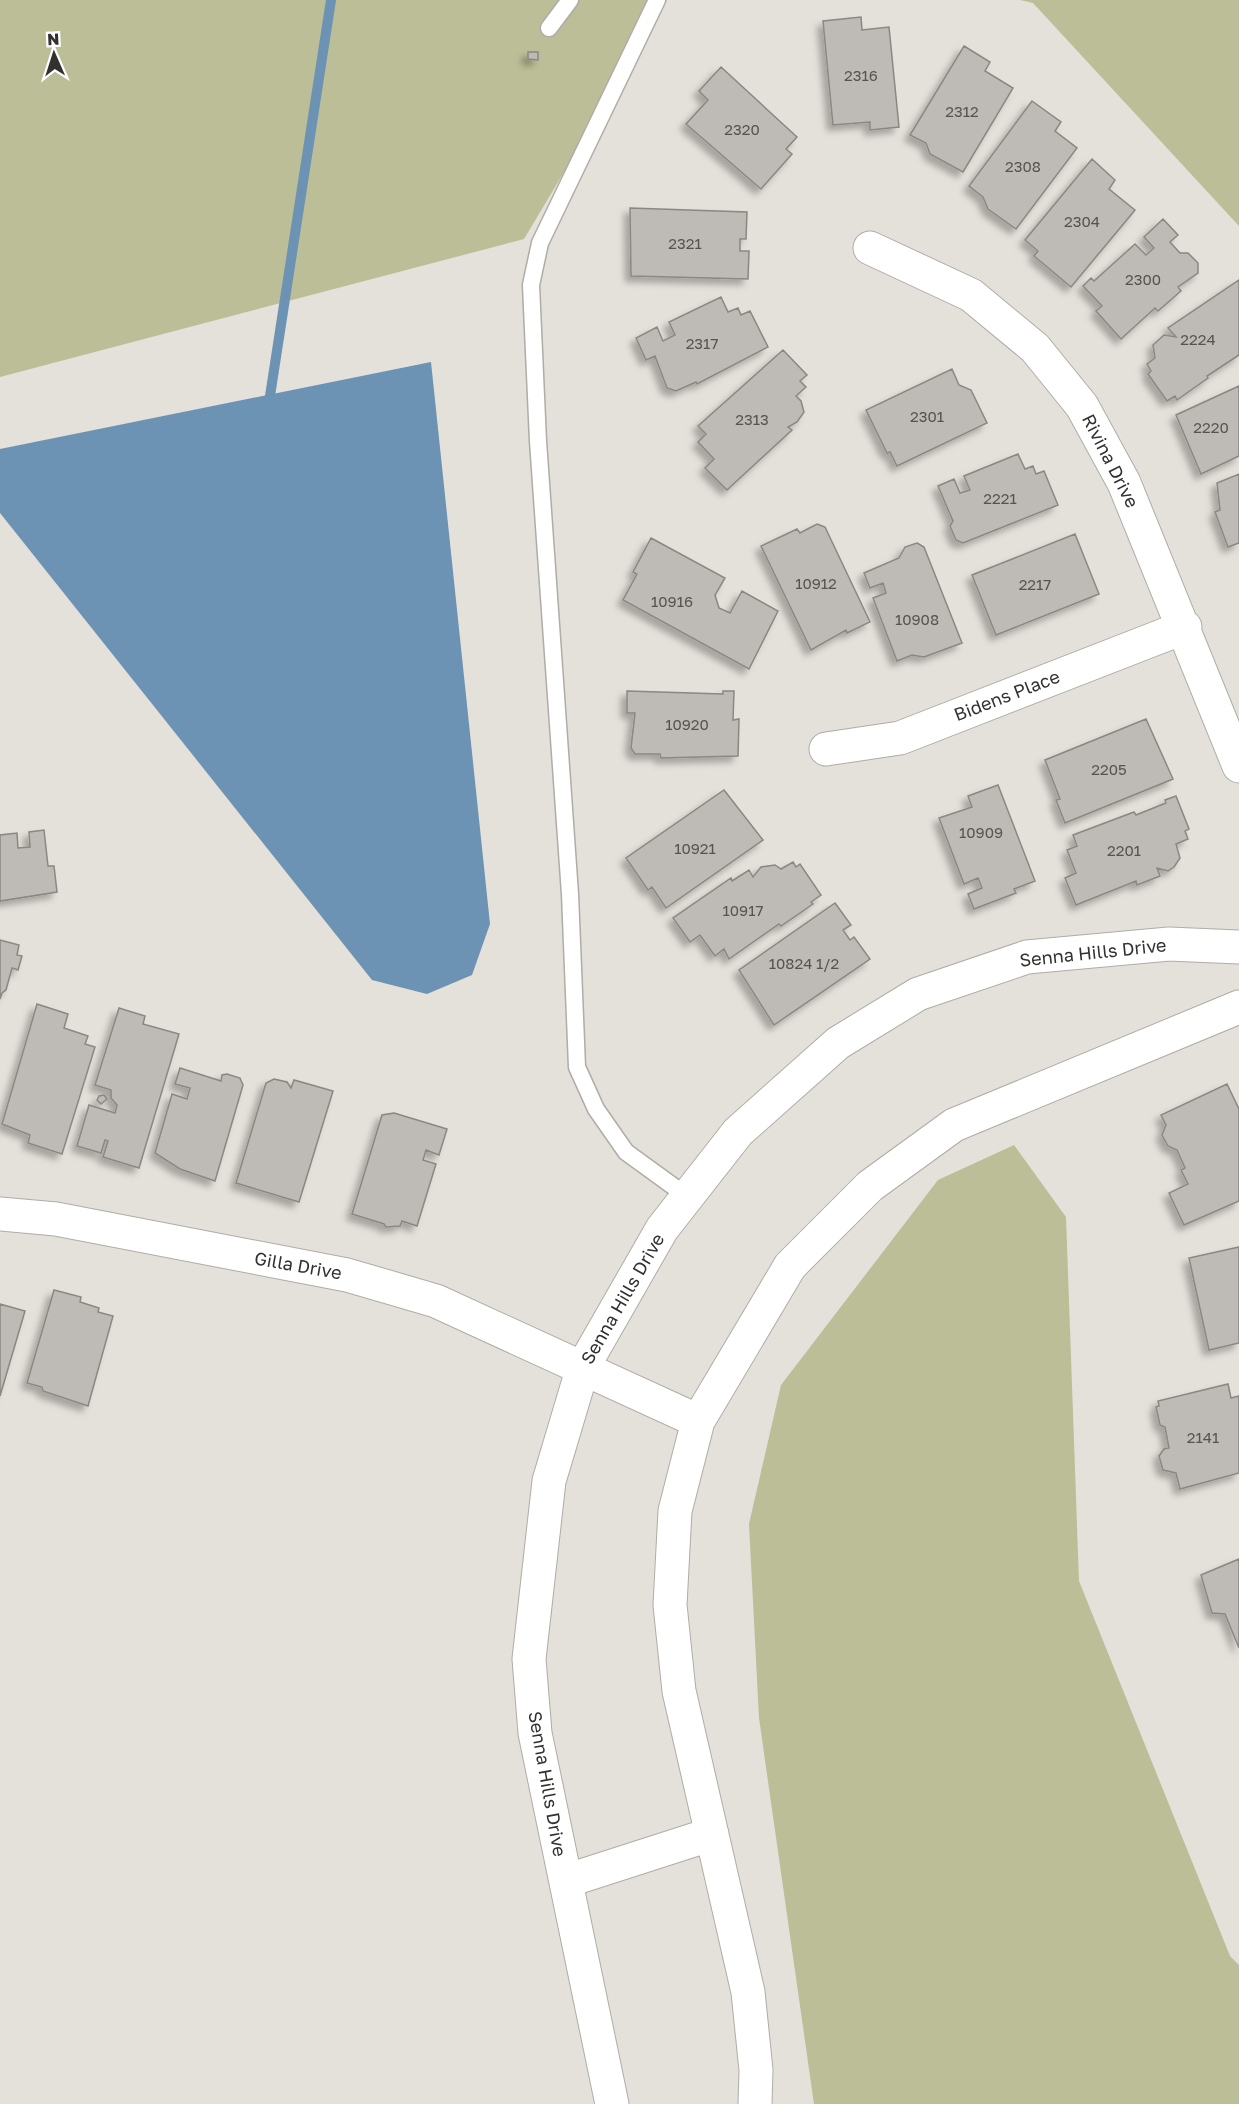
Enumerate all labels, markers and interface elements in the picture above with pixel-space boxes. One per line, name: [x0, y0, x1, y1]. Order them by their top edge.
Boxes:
north arrow: [24, 24, 84, 84]
text: N: [47, 29, 60, 49]
house number: 2316: [844, 66, 878, 84]
house number: 2312: [945, 102, 979, 120]
house number: 2320: [724, 120, 760, 138]
house number: 2308: [1005, 157, 1041, 175]
house number: 2304: [1064, 212, 1100, 230]
house number: 2321: [668, 234, 702, 252]
house number: 2300: [1125, 270, 1161, 288]
house number: 2224: [1180, 330, 1216, 348]
house number: 2317: [686, 334, 718, 352]
house number: 2301: [910, 407, 944, 425]
house number: 2313: [735, 410, 769, 428]
street label: Rivina Drive: [1078, 410, 1144, 511]
house number: 2220: [1193, 418, 1229, 436]
house number: 2221: [983, 489, 1017, 507]
house number: 10912: [795, 574, 837, 592]
house number: 2217: [1019, 575, 1051, 593]
house number: 10916: [651, 592, 693, 610]
house number: 10908: [895, 610, 939, 628]
street label: Bidens Place: [951, 665, 1063, 725]
house number: 10920: [665, 715, 709, 733]
house number: 2205: [1091, 760, 1127, 778]
house number: 10909: [959, 823, 1003, 841]
house number: 10921: [674, 839, 716, 857]
house number: 2201: [1107, 841, 1141, 859]
house number: 10917: [723, 901, 763, 919]
street label: Senna Hills Drive: [1018, 933, 1167, 971]
house number: 10824 1/2: [769, 954, 839, 972]
street label: Senna Hills Drive: [576, 1229, 669, 1368]
street label: Gilla Drive: [253, 1247, 344, 1284]
house number: 2141: [1187, 1428, 1219, 1446]
street label: Senna Hills Drive: [524, 1709, 572, 1858]

